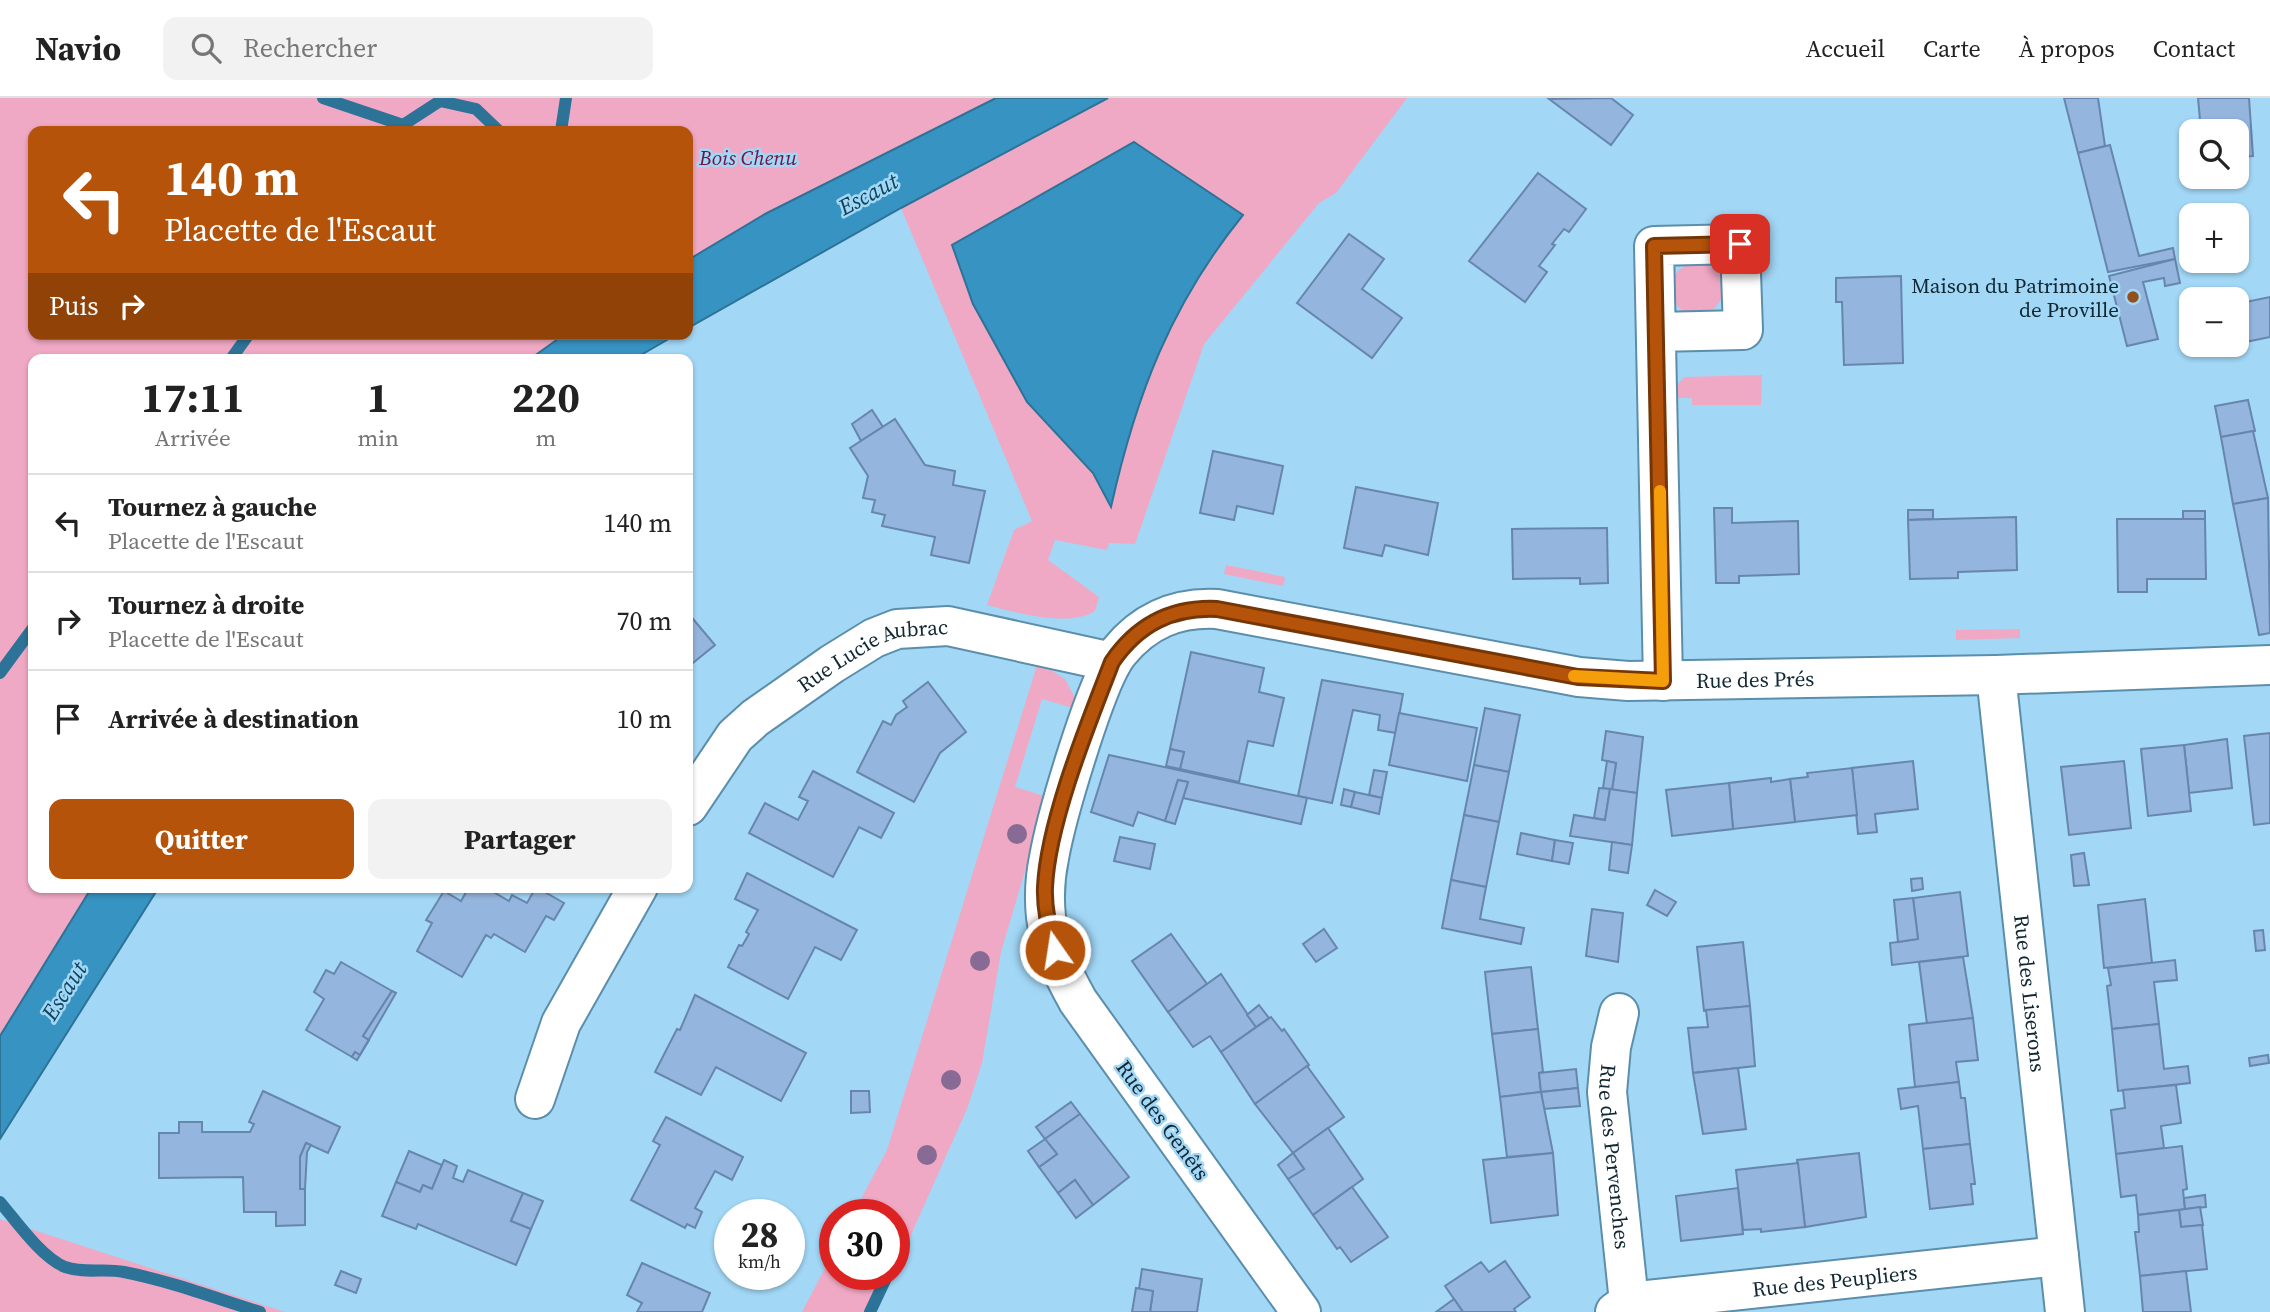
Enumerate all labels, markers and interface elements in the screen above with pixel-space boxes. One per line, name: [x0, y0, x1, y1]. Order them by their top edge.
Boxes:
search box: [163, 17, 653, 80]
text: Navio: [35, 26, 121, 71]
icon: search: [187, 29, 225, 67]
text: Rechercher: [243, 30, 377, 66]
text: Accueil: [1806, 32, 1885, 65]
text: Carte: [1923, 32, 1981, 65]
text: À propos: [2019, 32, 2115, 65]
text: Contact: [2153, 32, 2235, 65]
map controls: [2179, 119, 2249, 357]
button: search: [2179, 119, 2249, 189]
park label: Bois Chenu: [698, 143, 797, 172]
text: 140 m: [164, 144, 299, 211]
icon: left: [49, 154, 140, 245]
water label: Escaut: [832, 164, 905, 224]
button: +: [2179, 203, 2249, 273]
text: Placette de l'Escaut: [164, 208, 436, 252]
pin: [1710, 214, 1770, 274]
icon: arrive: [1721, 225, 1759, 263]
place label: Maison du Patrimoine de Proville: [1911, 271, 2119, 324]
icon: right: [113, 287, 151, 325]
button: −: [2179, 287, 2249, 357]
text: Puis: [49, 288, 99, 324]
marker: Maison du Patrimoine de Proville: [2125, 289, 2141, 305]
text: 17:11: [141, 368, 245, 426]
text: 1: [367, 368, 390, 426]
text: 220: [512, 368, 580, 426]
text: Arrivée: [155, 422, 231, 454]
text: min: [357, 422, 399, 454]
text: m: [536, 422, 556, 454]
text: Tournez à gauche: [108, 489, 317, 525]
icon: left: [49, 504, 87, 542]
text: 140 m: [604, 505, 672, 541]
text: Placette de l'Escaut: [108, 525, 303, 557]
text: Tournez à droite: [108, 587, 304, 623]
icon: right: [49, 602, 87, 640]
text: 70 m: [617, 603, 672, 639]
street label: Rue Lucie Aubrac: [791, 612, 949, 699]
text: Placette de l'Escaut: [108, 623, 303, 655]
street label: Rue des Prés: [1696, 663, 1815, 694]
icon: arrive: [49, 700, 87, 738]
text: Arrivée à destination: [108, 701, 359, 737]
text: 10 m: [617, 701, 672, 737]
button: Quitter: [49, 799, 354, 879]
button: Partager: [368, 799, 672, 879]
position arrow: [1018, 913, 1092, 987]
street label: Rue des Liserons: [2008, 913, 2053, 1073]
water label: Escaut: [33, 954, 95, 1027]
street label: Rue des Genêts: [1110, 1054, 1216, 1186]
street label: Rue des Pervenches: [1592, 1063, 1638, 1250]
speed limit sign: 30: [819, 1199, 910, 1290]
text: 28: [741, 1211, 778, 1259]
text: km/h: [738, 1249, 781, 1274]
street label: Rue des Peupliers: [1751, 1257, 1919, 1303]

